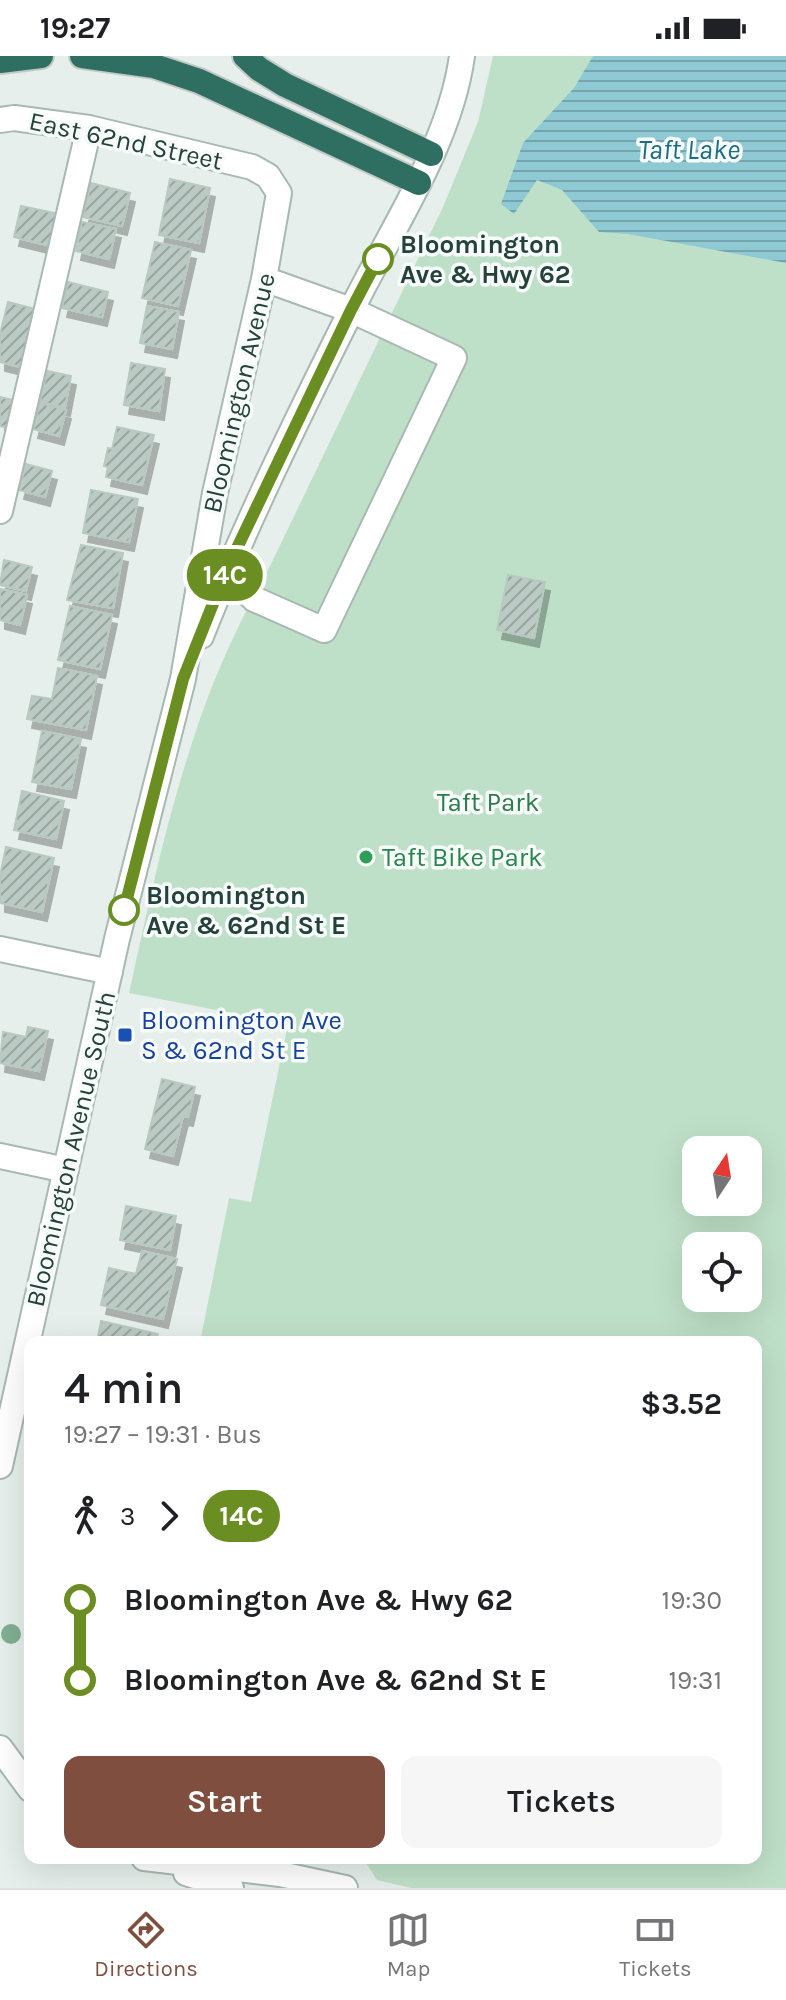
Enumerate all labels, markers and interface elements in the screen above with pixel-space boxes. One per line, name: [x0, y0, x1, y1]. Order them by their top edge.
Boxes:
text: 19:27: [40, 10, 110, 46]
street label: East 62nd Street: [26, 105, 226, 177]
water label: Taft Lake: [638, 133, 740, 166]
place label: Bloomington Ave & Hwy 62: [400, 229, 571, 290]
marker: Bloomington Ave & Hwy 62: [363, 244, 393, 274]
street label: Bloomington Avenue: [196, 270, 282, 516]
line badge: 14C: [179, 549, 271, 601]
text: 14C: [203, 558, 247, 591]
park label: Taft Park: [437, 787, 539, 818]
place label: Taft Bike Park: [382, 842, 543, 873]
marker: Taft Bike Park: [357, 848, 375, 866]
place label: Bloomington Ave & 62nd St E: [146, 880, 346, 941]
marker: Bloomington Ave & 62nd St E: [109, 895, 139, 925]
street label: Bloomington Avenue South: [20, 988, 122, 1310]
place label: Bloomington Ave S & 62nd St E: [141, 1005, 342, 1066]
marker: Bloomington Ave S & 62nd St E: [116, 1026, 134, 1044]
north arrow: [682, 1136, 762, 1216]
map controls: [682, 1136, 762, 1312]
button: locate: [682, 1232, 762, 1312]
text: 4 min: [64, 1363, 184, 1414]
text: $3.52: [641, 1386, 722, 1422]
text: 19:27 – 19:31 · Bus: [64, 1419, 262, 1450]
icon: walk: [64, 1494, 108, 1538]
icon: forward: [147, 1494, 191, 1538]
text: 14C: [219, 1499, 264, 1532]
text: 3: [120, 1501, 135, 1532]
text: Bloomington Ave & Hwy 62: [124, 1582, 513, 1618]
text: 19:30: [662, 1585, 722, 1616]
text: Bloomington Ave & 62nd St E: [124, 1662, 547, 1698]
text: 19:31: [668, 1665, 722, 1696]
button: Start: [64, 1756, 385, 1848]
button: Tickets: [401, 1756, 722, 1848]
tab: Directions: [94, 1908, 198, 1982]
tab: Map: [386, 1908, 430, 1982]
tab: Tickets: [619, 1908, 692, 1982]

